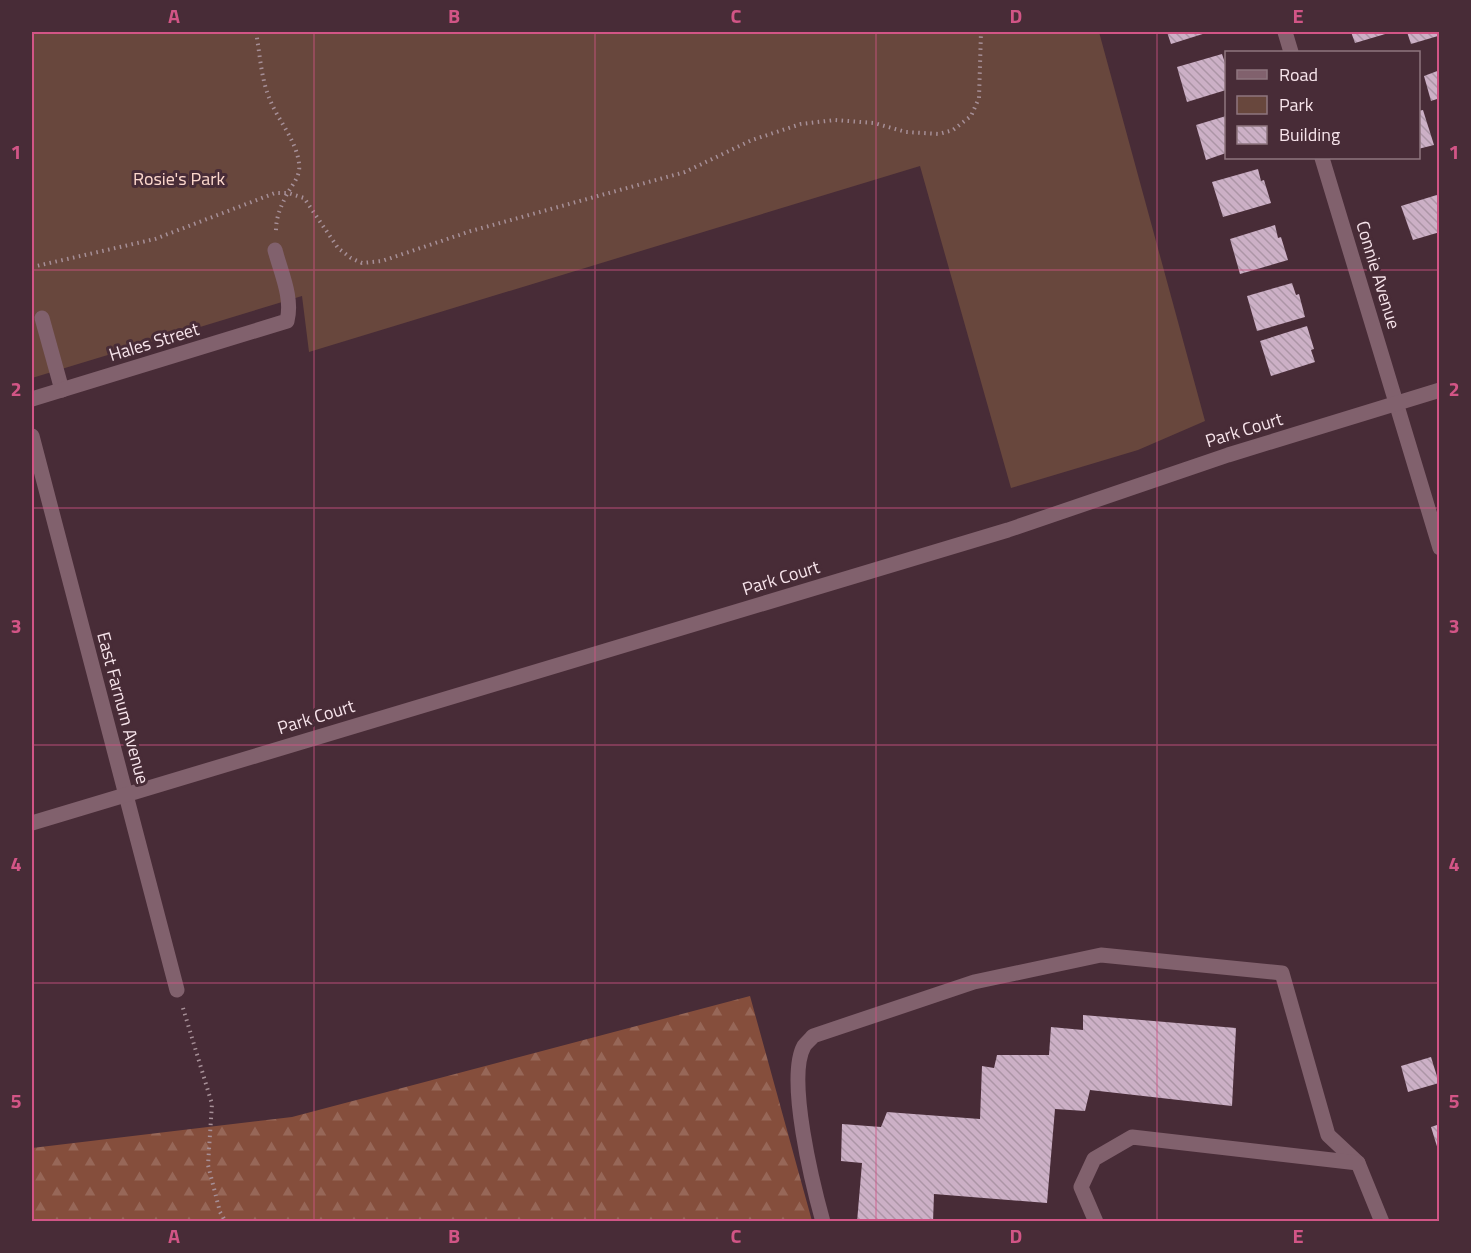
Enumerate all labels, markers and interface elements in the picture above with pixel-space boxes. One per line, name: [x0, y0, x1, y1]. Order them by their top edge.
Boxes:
text: A: [168, 0, 180, 31]
text: B: [448, 0, 460, 31]
text: C: [731, 0, 742, 31]
text: D: [1010, 0, 1022, 31]
text: E: [1292, 0, 1304, 31]
legend: [1225, 51, 1420, 159]
text: Road: [1279, 61, 1318, 88]
text: Park: [1279, 91, 1314, 118]
text: Building: [1279, 121, 1340, 148]
text: 1: [10, 136, 22, 167]
text: 1: [1448, 136, 1460, 167]
park label: Rosie's Park: [133, 165, 225, 192]
street label: Connie Avenue: [1349, 217, 1408, 332]
street label: Hales Street: [105, 315, 203, 368]
text: 2: [10, 373, 22, 404]
text: 2: [1448, 373, 1460, 404]
street label: Park Court: [1202, 405, 1287, 454]
street label: Park Court: [739, 553, 824, 602]
text: 3: [10, 610, 22, 641]
text: 3: [1448, 610, 1460, 641]
street label: East Farnum Avenue: [90, 629, 157, 787]
street label: Park Court: [274, 692, 359, 741]
text: 4: [10, 848, 22, 879]
text: 4: [1448, 848, 1460, 879]
text: 5: [10, 1085, 22, 1116]
text: 5: [1448, 1085, 1460, 1116]
text: A: [168, 1220, 180, 1251]
text: B: [448, 1220, 460, 1251]
text: C: [731, 1220, 742, 1251]
text: D: [1010, 1220, 1022, 1251]
text: E: [1292, 1220, 1304, 1251]

